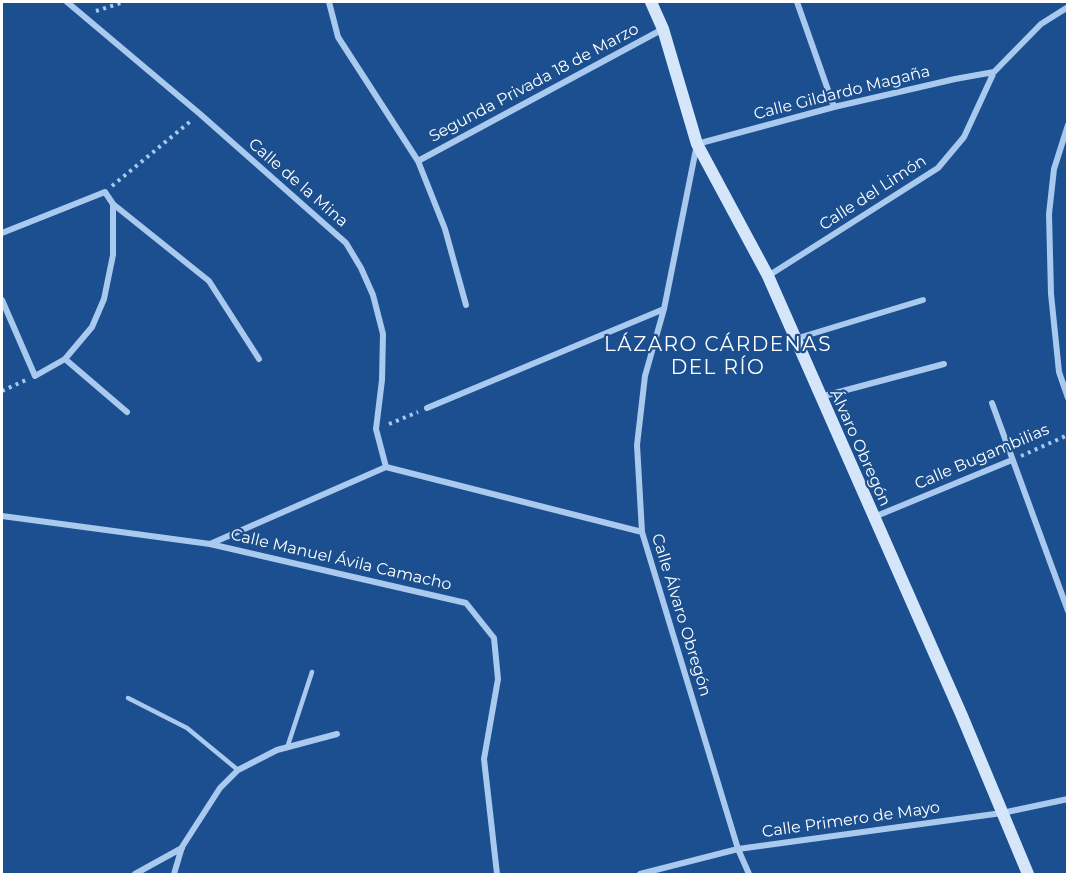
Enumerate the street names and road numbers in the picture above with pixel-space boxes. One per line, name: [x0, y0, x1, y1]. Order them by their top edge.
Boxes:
street label: Segunda Privada 18 de Marzo: [426, 19, 642, 147]
street label: Calle Gildardo Magaña: [752, 62, 932, 124]
street label: Calle de la Mina: [244, 135, 352, 231]
street label: Calle del Limón: [816, 151, 930, 235]
street label: Álvaro Obregón: [826, 387, 894, 509]
street label: Calle Bugambilias: [912, 420, 1052, 494]
street label: Calle Manuel Ávila Camacho: [229, 525, 453, 595]
street label: Calle Álvaro Obregón: [647, 531, 715, 699]
street label: Calle Primero de Mayo: [761, 798, 941, 842]

